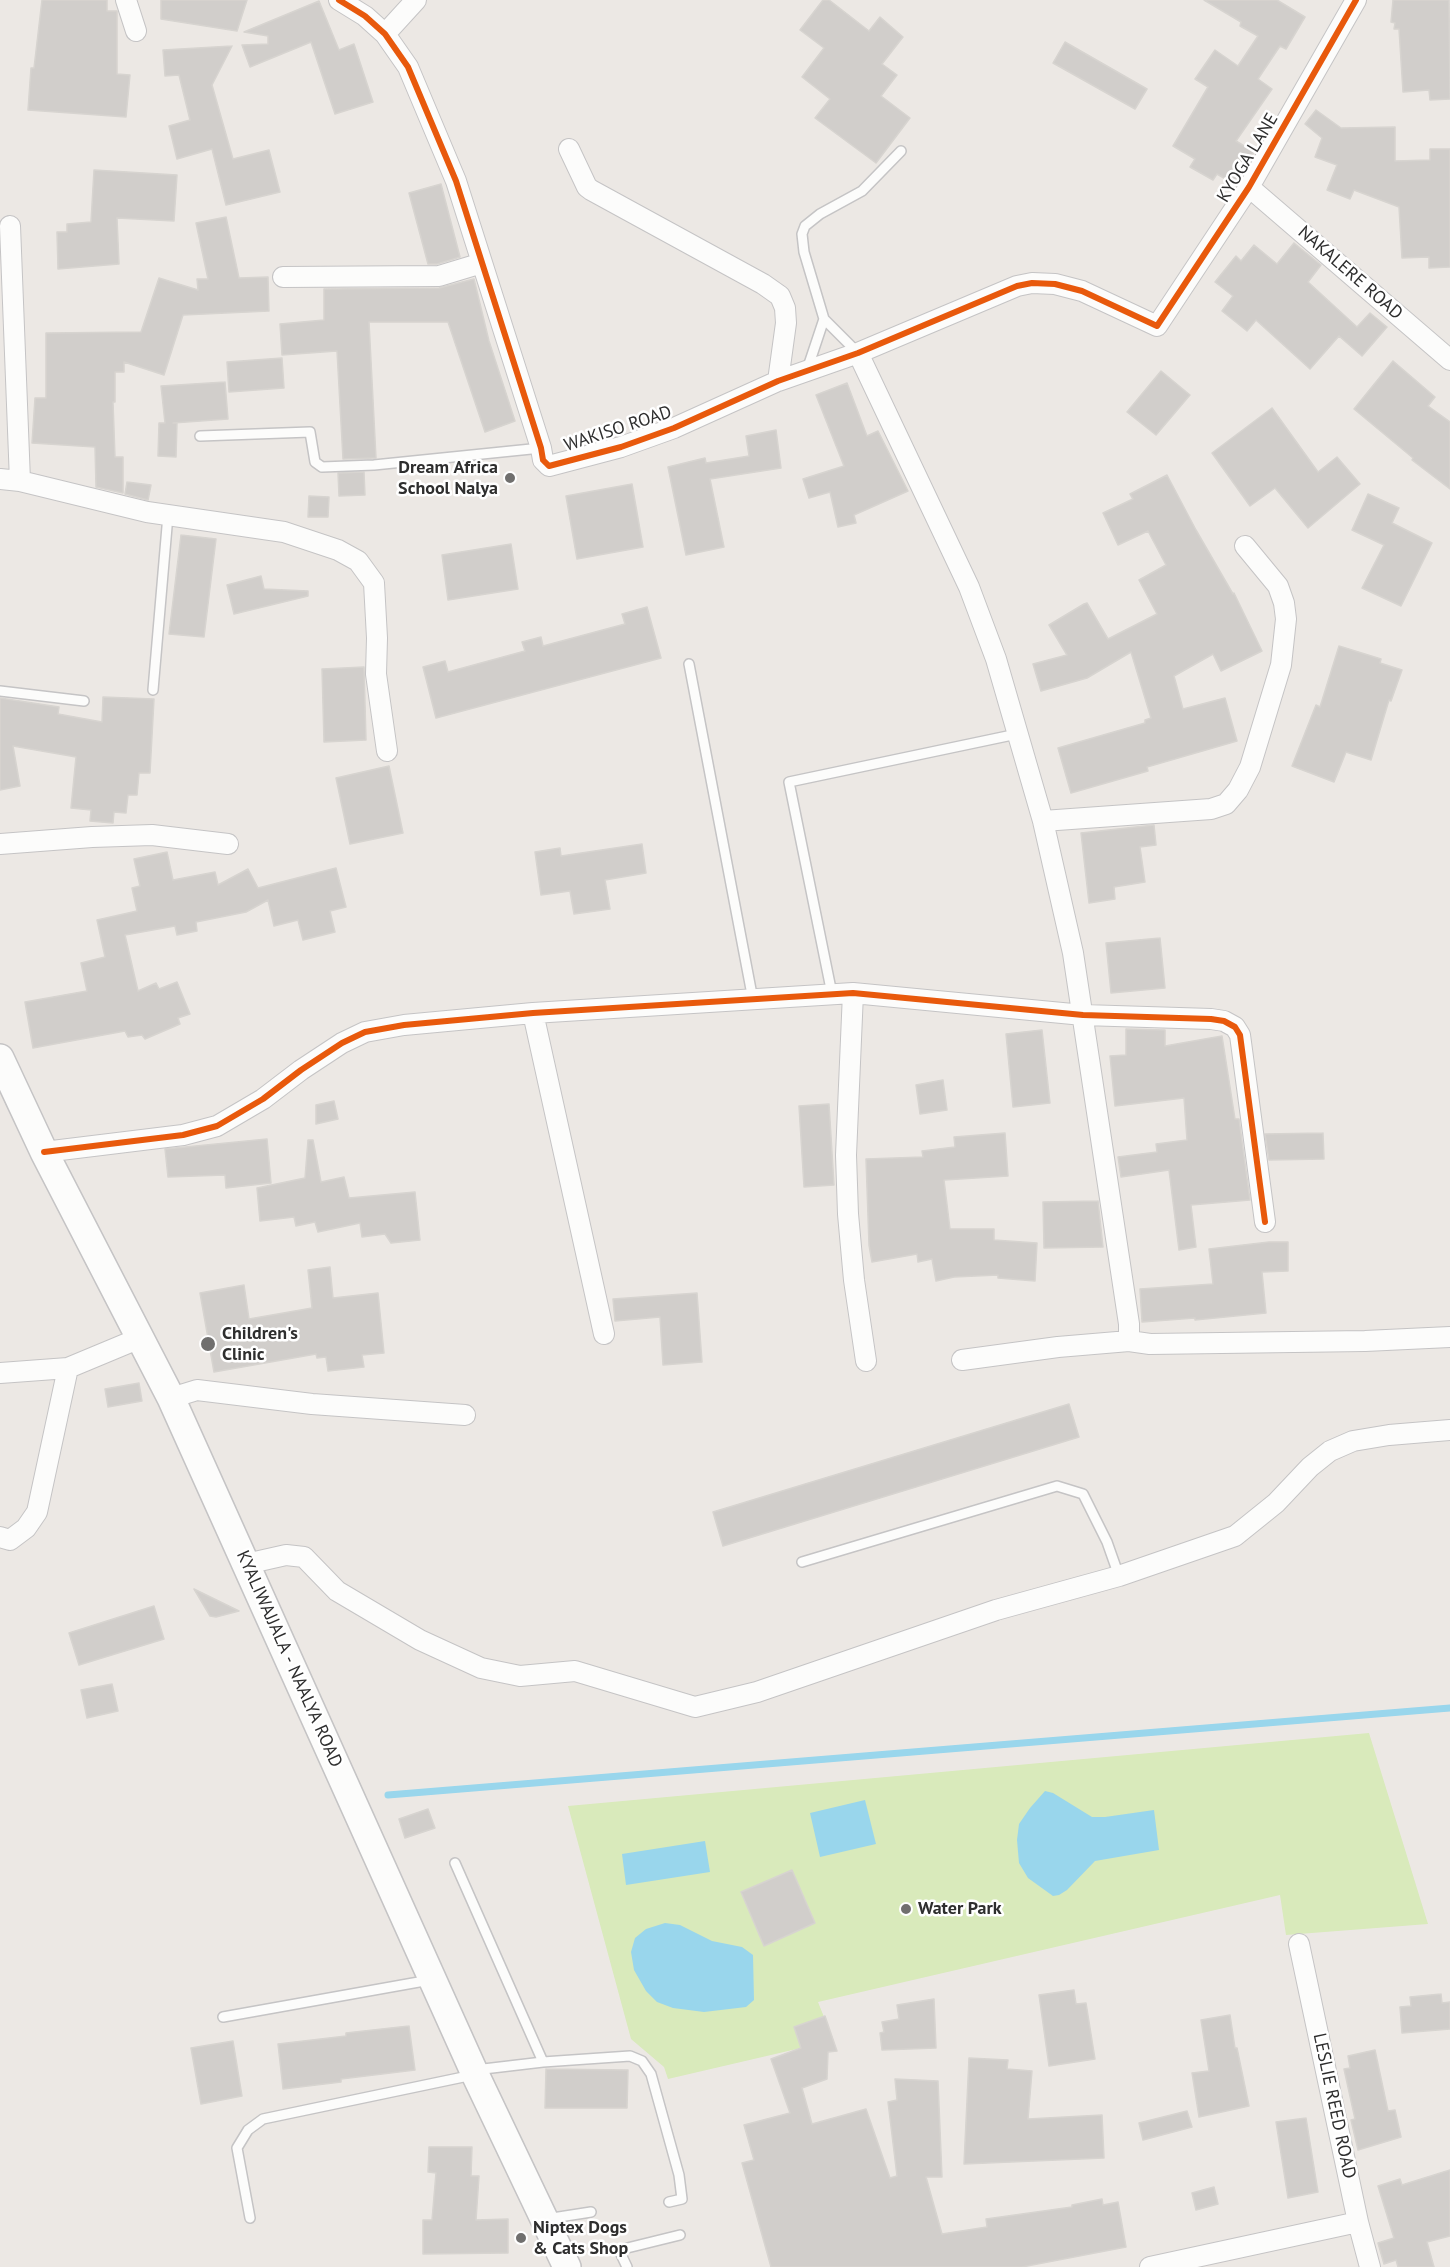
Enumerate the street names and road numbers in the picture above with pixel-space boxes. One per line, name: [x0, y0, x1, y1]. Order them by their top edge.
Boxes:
street label: KYOGA LANE: [1213, 110, 1283, 206]
street label: NAKALERE ROAD: [1293, 222, 1407, 324]
street label: WAKISO ROAD: [561, 401, 675, 457]
street label: KYALIWAJJALA - NAALYA ROAD: [231, 1547, 347, 1771]
street label: LESLIE REED ROAD: [1308, 2031, 1360, 2181]

